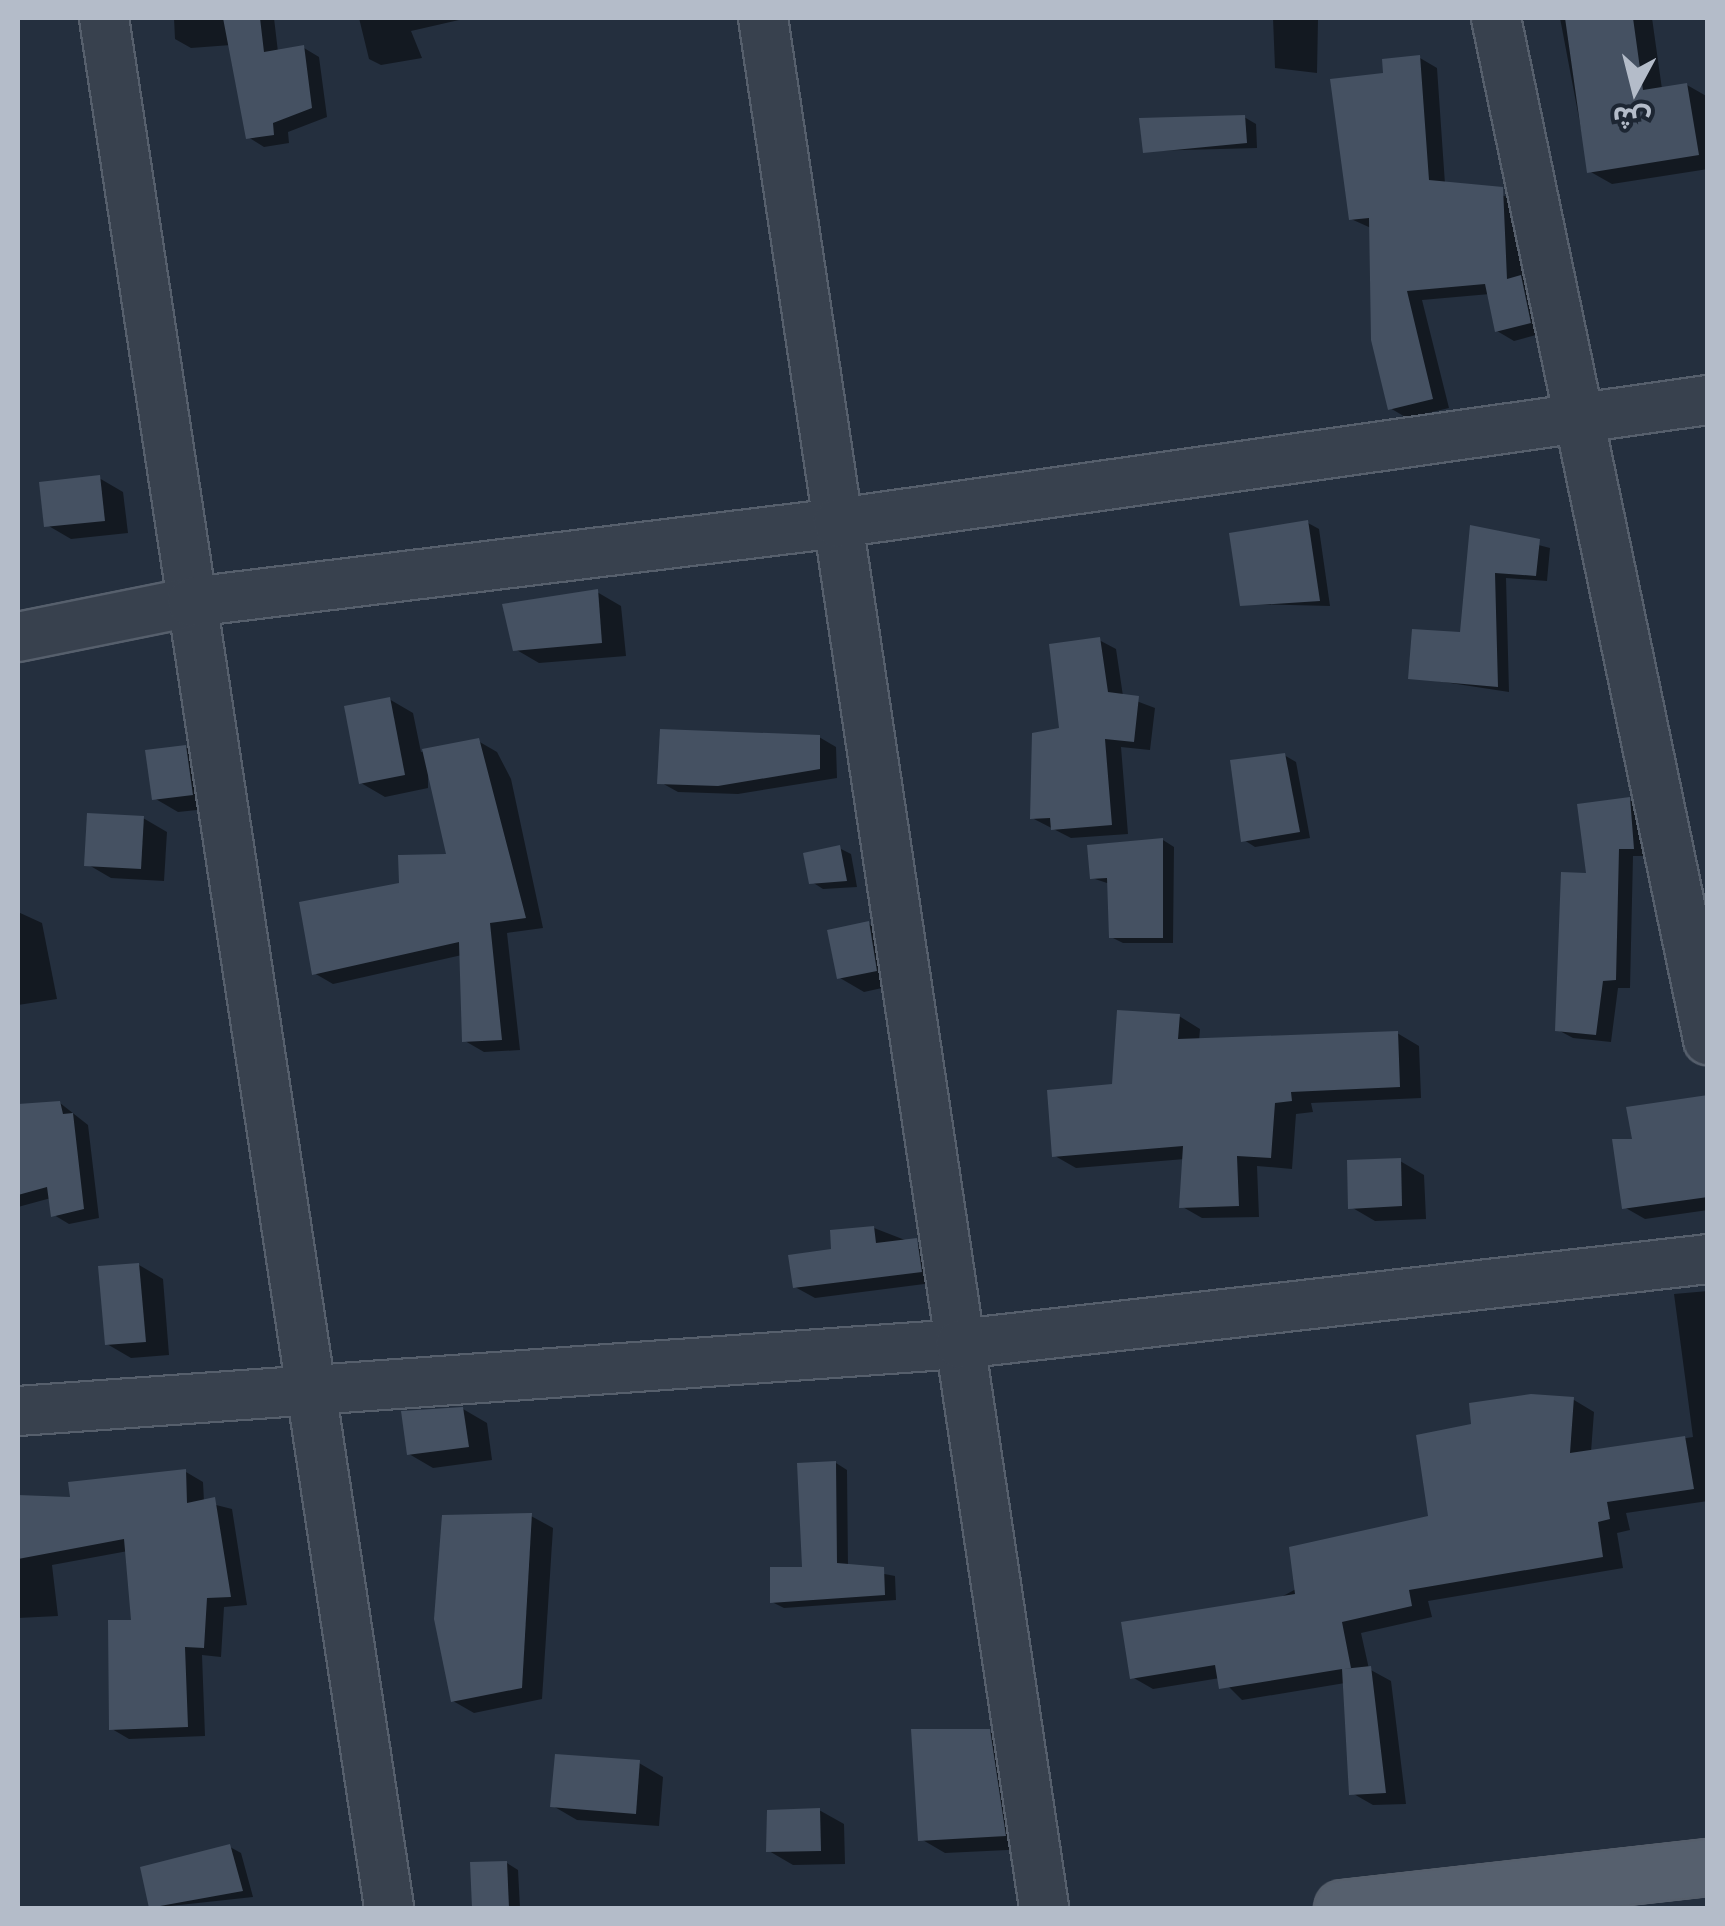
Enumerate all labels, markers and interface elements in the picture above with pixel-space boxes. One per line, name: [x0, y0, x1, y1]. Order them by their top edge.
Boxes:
north arrow: [1585, 40, 1685, 140]
text: ش: [1610, 99, 1653, 141]

